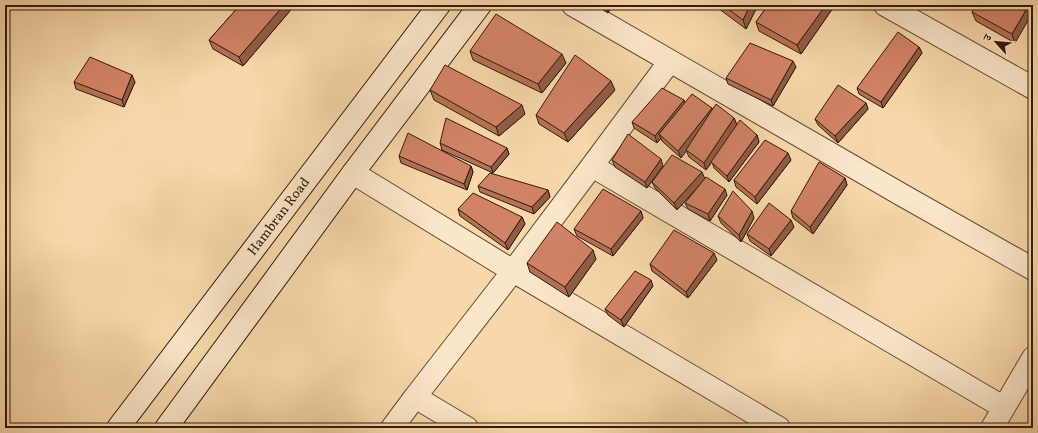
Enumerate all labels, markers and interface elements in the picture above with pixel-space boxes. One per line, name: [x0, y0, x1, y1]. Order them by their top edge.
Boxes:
north arrow: [976, 22, 1016, 62]
text: उ: [980, 31, 997, 45]
street label: Hambran Road: [244, 174, 315, 260]

